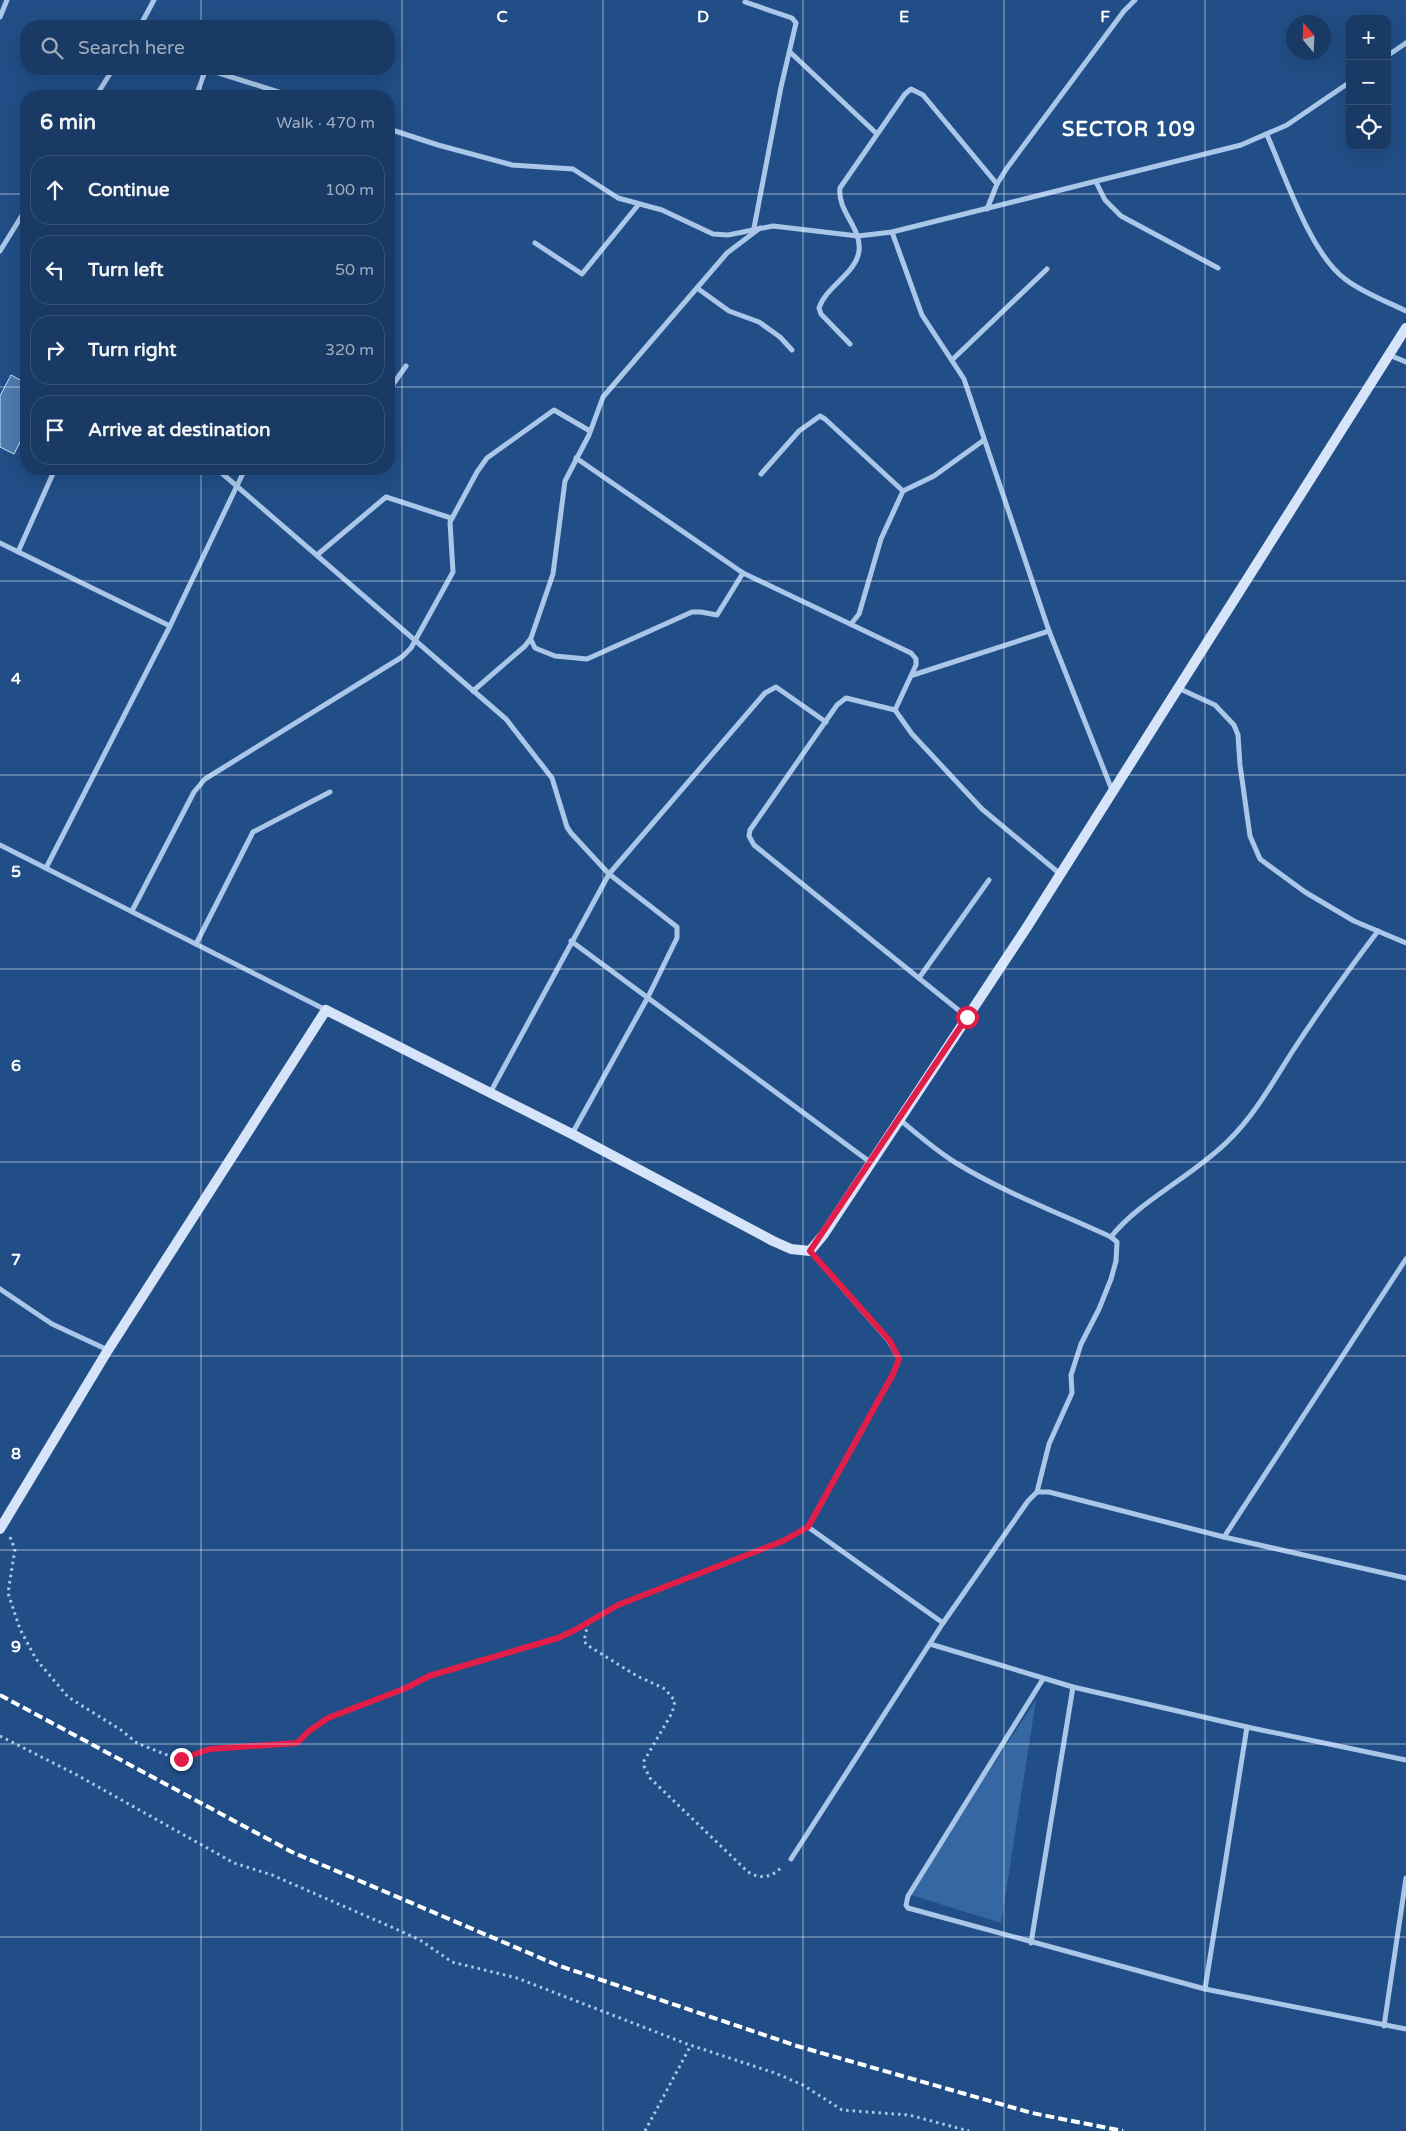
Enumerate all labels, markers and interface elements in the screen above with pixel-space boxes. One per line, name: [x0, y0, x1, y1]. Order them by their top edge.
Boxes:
text: C: [496, 7, 508, 27]
text: D: [697, 7, 709, 27]
text: E: [899, 7, 909, 27]
text: F: [1100, 7, 1110, 27]
north arrow: [1286, 15, 1331, 60]
map controls: [1346, 15, 1391, 150]
button: +: [1346, 15, 1391, 60]
search box: [20, 20, 395, 75]
icon: search: [38, 34, 66, 62]
text: Search here: [78, 37, 185, 59]
button: −: [1346, 60, 1391, 105]
button: locate: [1346, 105, 1391, 150]
text: 6 min: [40, 110, 96, 135]
text: Walk · 470 m: [276, 113, 375, 133]
district label: SECTOR 109: [1062, 118, 1196, 142]
icon: ahead: [41, 176, 69, 204]
text: Continue: [88, 179, 170, 201]
text: 100 m: [325, 180, 374, 200]
icon: left: [41, 256, 69, 284]
text: Turn left: [88, 259, 164, 281]
text: 50 m: [335, 260, 374, 280]
icon: right: [41, 336, 69, 364]
text: Turn right: [88, 339, 176, 361]
text: 320 m: [325, 340, 374, 360]
icon: arrive: [41, 416, 69, 444]
text: Arrive at destination: [88, 419, 271, 441]
text: 4: [11, 669, 21, 689]
text: 5: [11, 862, 21, 882]
route start: [956, 1006, 979, 1029]
text: 6: [11, 1056, 21, 1076]
text: 7: [11, 1250, 21, 1270]
text: 8: [11, 1444, 21, 1464]
text: 9: [11, 1637, 21, 1657]
route end: [170, 1748, 193, 1771]

